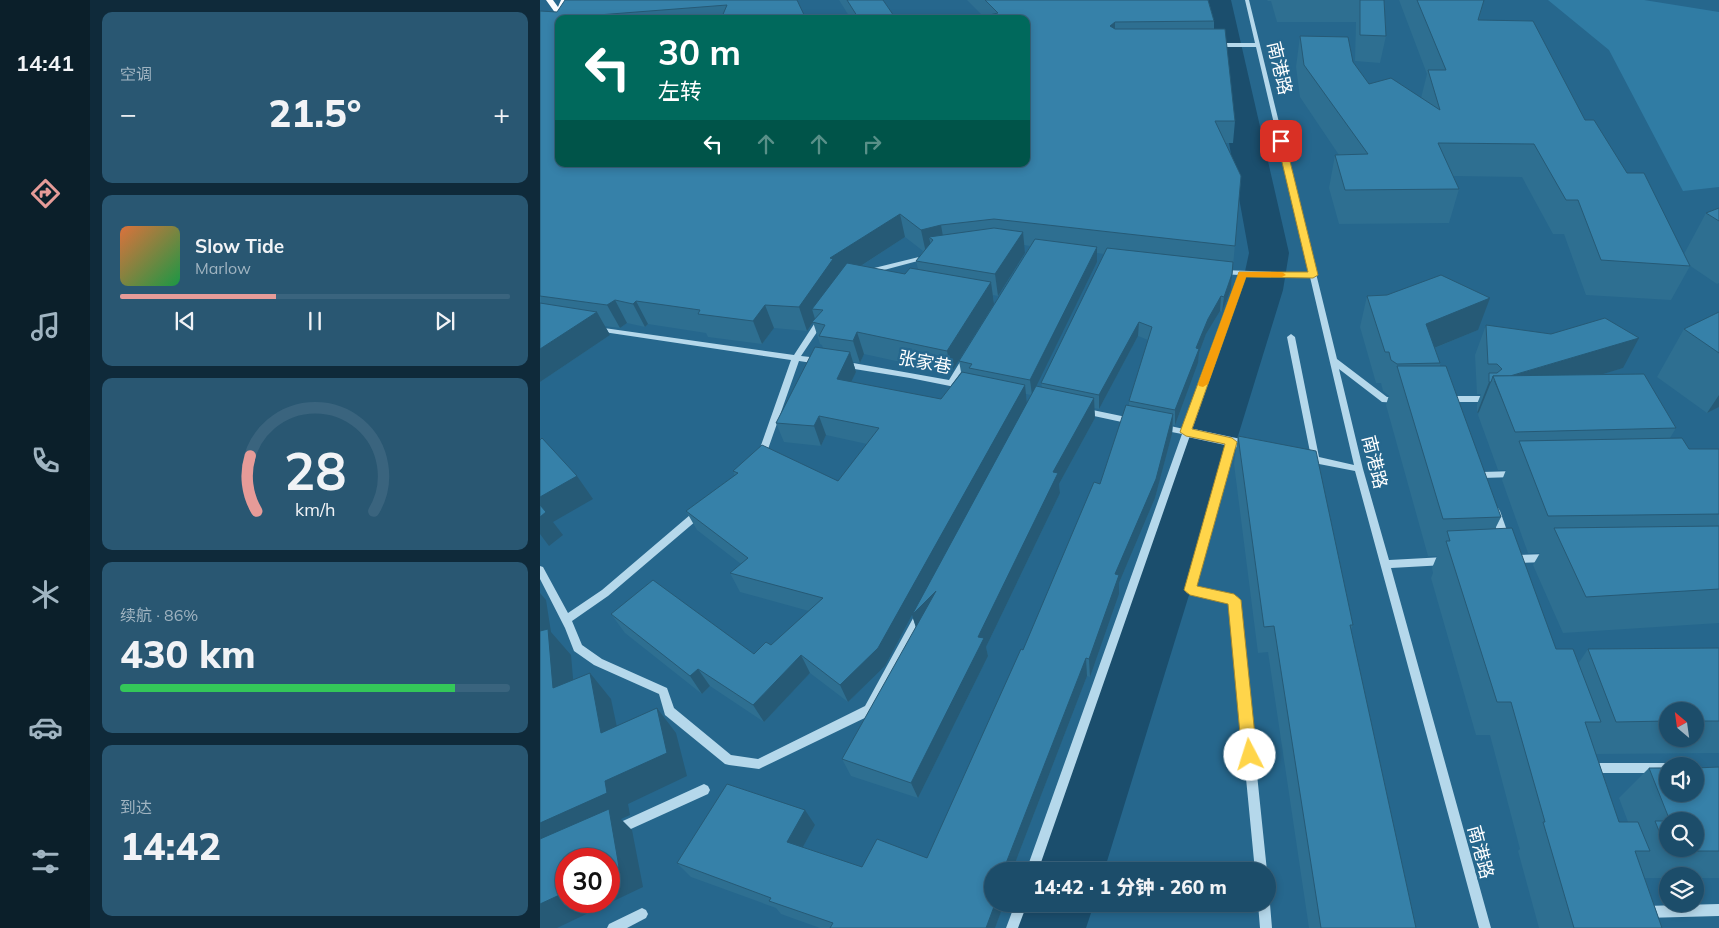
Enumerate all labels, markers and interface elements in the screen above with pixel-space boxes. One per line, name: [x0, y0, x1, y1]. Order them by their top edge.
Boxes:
text: 30 m: [658, 30, 741, 74]
icon: left: [575, 35, 640, 100]
street label: 南港路: [1263, 39, 1297, 97]
text: 14:41: [16, 49, 74, 77]
text: 空调: [120, 64, 152, 84]
text: 左转: [658, 77, 702, 105]
text: 21.5°: [269, 89, 361, 137]
text: −: [120, 96, 137, 131]
text: +: [493, 96, 510, 131]
pin: [1260, 120, 1302, 162]
icon: arrive: [1267, 127, 1295, 155]
icon: left: [699, 130, 727, 158]
icon: ahead: [752, 130, 780, 158]
icon: ahead: [805, 130, 833, 158]
icon: right: [858, 130, 886, 158]
icon: directions: [28, 176, 63, 211]
text: Slow Tide: [195, 234, 284, 258]
text: Marlow: [195, 258, 251, 278]
icon: previous: [171, 307, 199, 335]
icon: pause: [301, 307, 329, 335]
icon: next: [431, 307, 459, 335]
icon: music: [28, 309, 63, 344]
street label: 张家巷: [896, 346, 954, 378]
street label: 南港路: [1357, 433, 1393, 491]
text: 28: [284, 438, 346, 503]
icon: phone: [28, 443, 63, 478]
text: km/h: [295, 498, 335, 520]
icon: climate: [28, 577, 63, 612]
text: 续航 · 86%: [120, 605, 198, 625]
text: 430 km: [120, 630, 256, 678]
north arrow: [1659, 702, 1704, 748]
map controls: [1659, 702, 1704, 912]
icon: car: [28, 710, 63, 745]
position arrow: [1223, 728, 1275, 780]
button: sound: [1659, 757, 1704, 802]
text: 到达: [120, 797, 152, 817]
button: search: [1659, 812, 1704, 857]
text: 14:42: [120, 822, 221, 870]
street label: 南港路: [1463, 823, 1499, 881]
icon: filters: [28, 844, 63, 879]
speed limit sign: 30: [555, 848, 620, 913]
button: layers: [1659, 867, 1704, 912]
text: 14:42 · 1 分钟 · 260 m: [1033, 875, 1227, 899]

